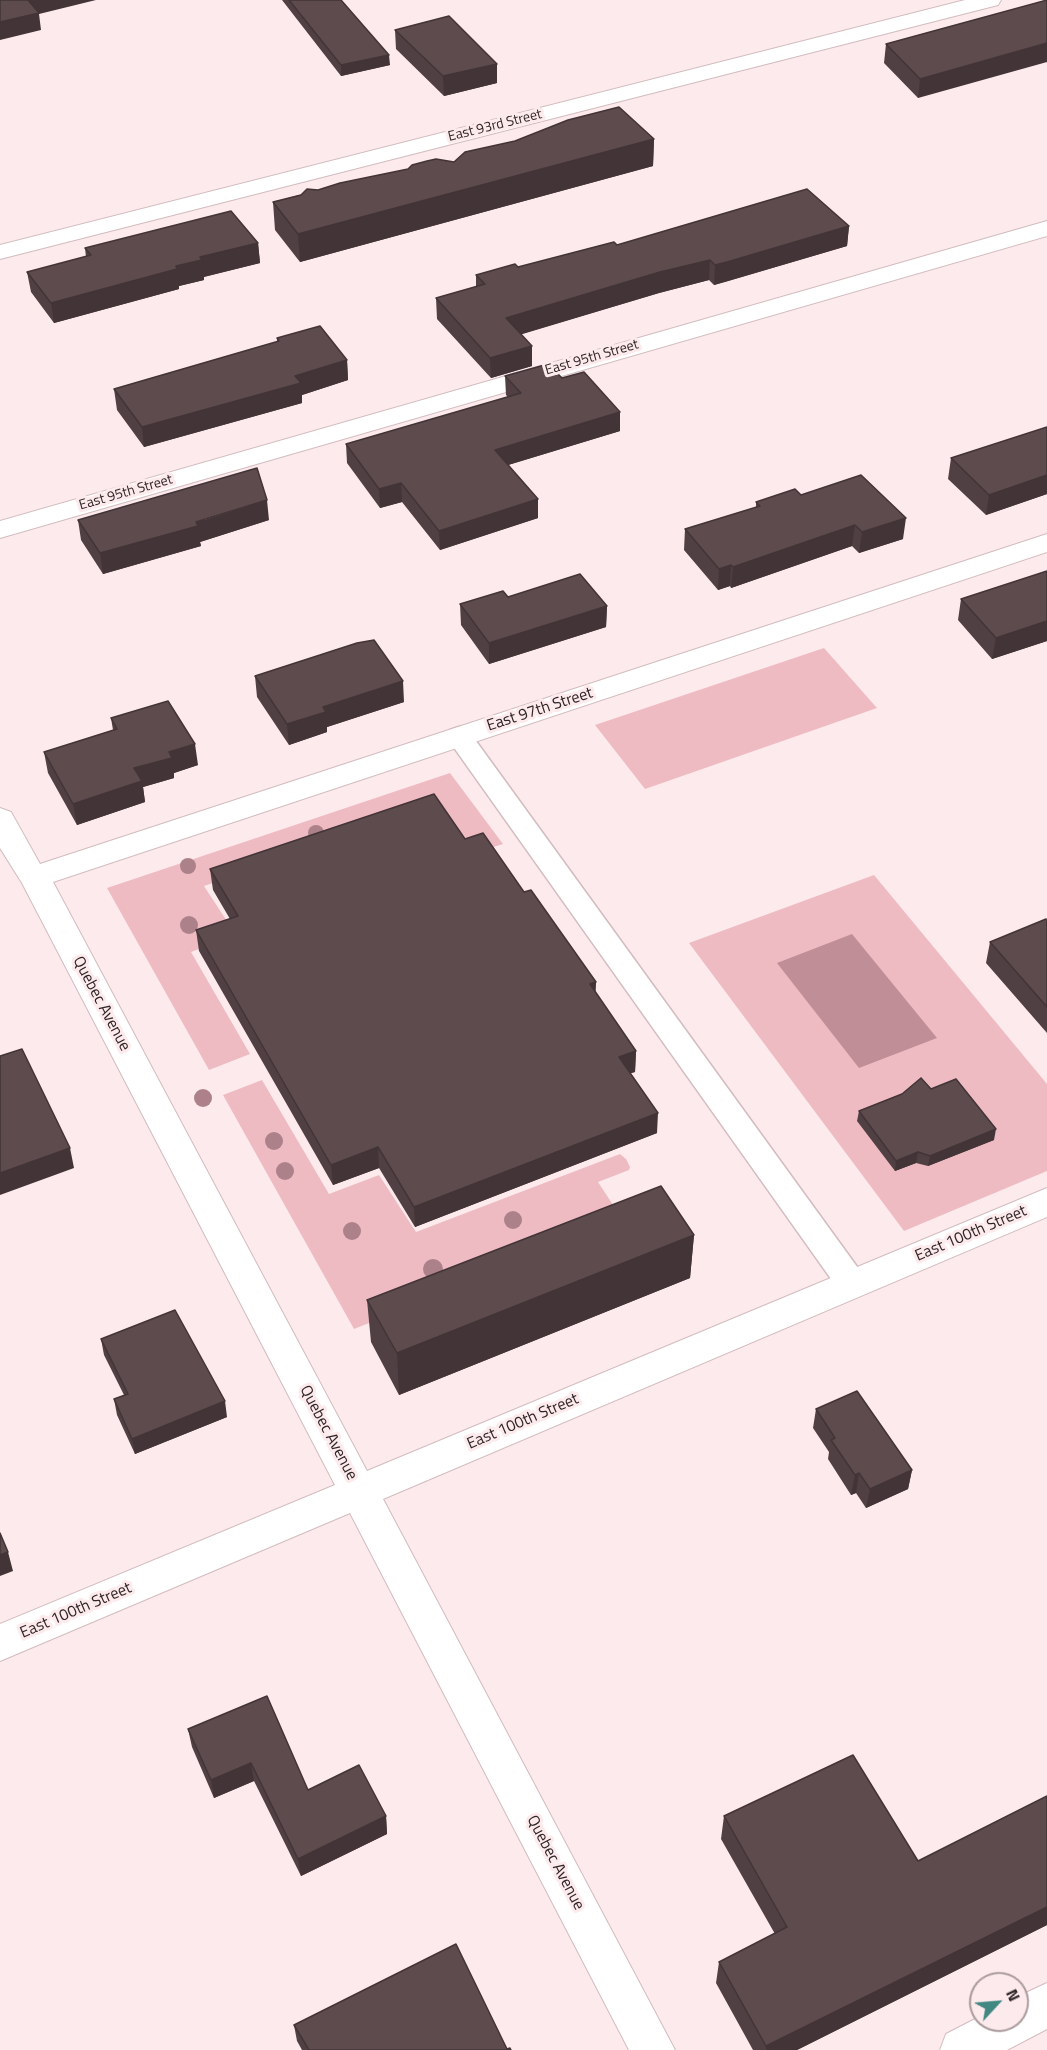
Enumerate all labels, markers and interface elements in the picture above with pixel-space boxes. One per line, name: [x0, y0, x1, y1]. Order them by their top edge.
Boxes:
street label: East 93rd Street: [446, 106, 544, 146]
street label: East 95th Street: [543, 337, 641, 379]
street label: East 95th Street: [77, 472, 175, 514]
street label: East 97th Street: [485, 684, 595, 736]
street label: Quebec Avenue: [68, 954, 134, 1054]
street label: East 100th Street: [912, 1202, 1030, 1266]
street label: Quebec Avenue: [295, 1383, 361, 1483]
street label: East 100th Street: [464, 1390, 582, 1454]
street label: East 100th Street: [17, 1579, 135, 1643]
street label: Quebec Avenue: [522, 1813, 588, 1913]
north arrow: [969, 1972, 1029, 2032]
text: N: [1000, 1985, 1027, 2005]

